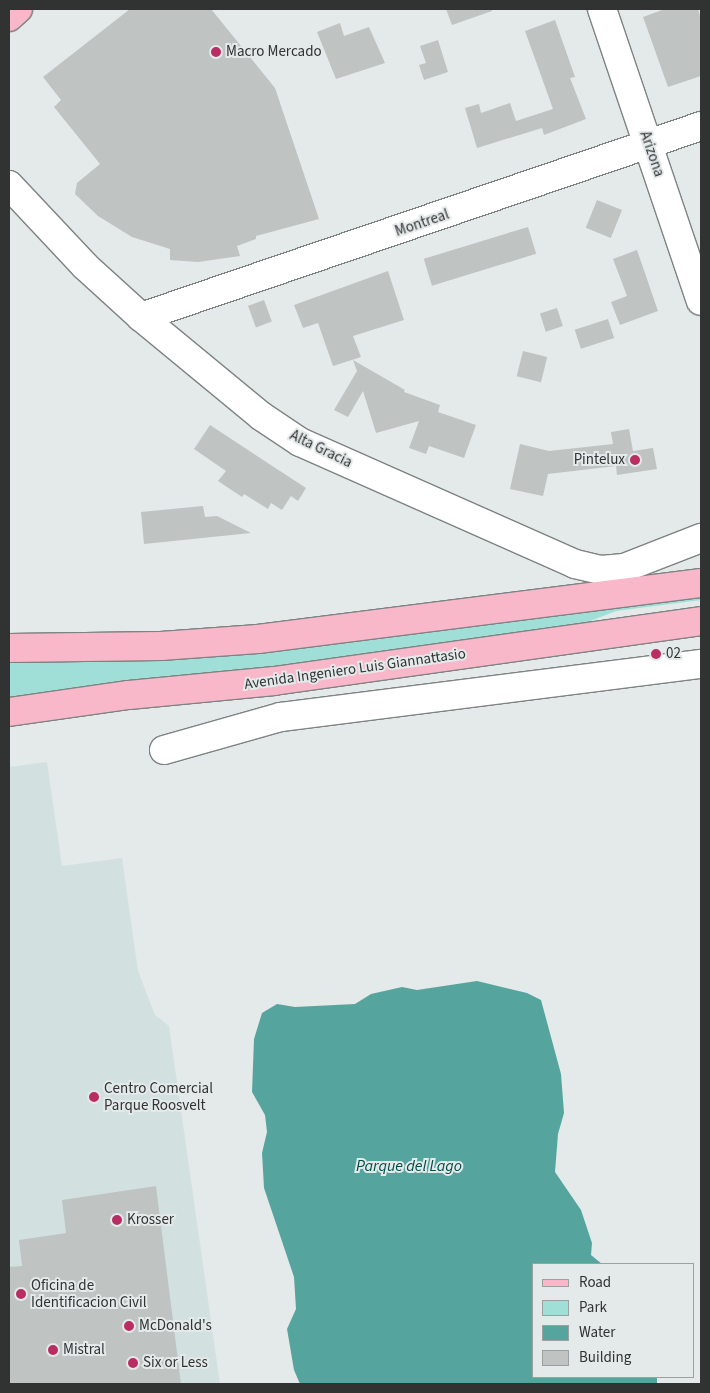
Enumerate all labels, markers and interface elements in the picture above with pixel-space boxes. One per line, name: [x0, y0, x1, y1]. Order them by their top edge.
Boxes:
place label: Macro Mercado: [226, 43, 322, 61]
marker: Macro Mercado: [210, 46, 222, 58]
street label: Arizona: [636, 129, 668, 179]
street label: Montreal: [393, 205, 451, 241]
street label: Alta Gracia: [287, 426, 355, 472]
place label: Pintelux: [574, 451, 625, 469]
marker: Pintelux: [629, 454, 641, 466]
street label: Avenida Ingeniero Luis Giannattasio: [243, 645, 467, 693]
place label: 02: [666, 645, 681, 663]
marker: 02: [650, 648, 662, 660]
place label: Centro Comercial Parque Roosvelt: [104, 1079, 213, 1114]
marker: Centro Comercial Parque Roosvelt: [88, 1091, 100, 1103]
water label: Parque del Lago: [356, 1156, 462, 1176]
place label: Krosser: [127, 1211, 174, 1229]
marker: Krosser: [111, 1214, 123, 1226]
legend: [532, 1263, 695, 1378]
text: Road: [579, 1272, 611, 1293]
place label: Oficina de Identificacion Civil: [31, 1276, 147, 1311]
marker: Oficina de Identificacion Civil: [15, 1288, 27, 1300]
text: Park: [579, 1297, 607, 1318]
place label: McDonald's: [139, 1317, 212, 1335]
marker: McDonald's: [123, 1320, 135, 1332]
text: Water: [579, 1322, 615, 1343]
place label: Mistral: [63, 1341, 105, 1359]
marker: Mistral: [47, 1344, 59, 1356]
text: Building: [579, 1347, 631, 1368]
place label: Six or Less: [143, 1354, 208, 1372]
marker: Six or Less: [127, 1357, 139, 1369]

